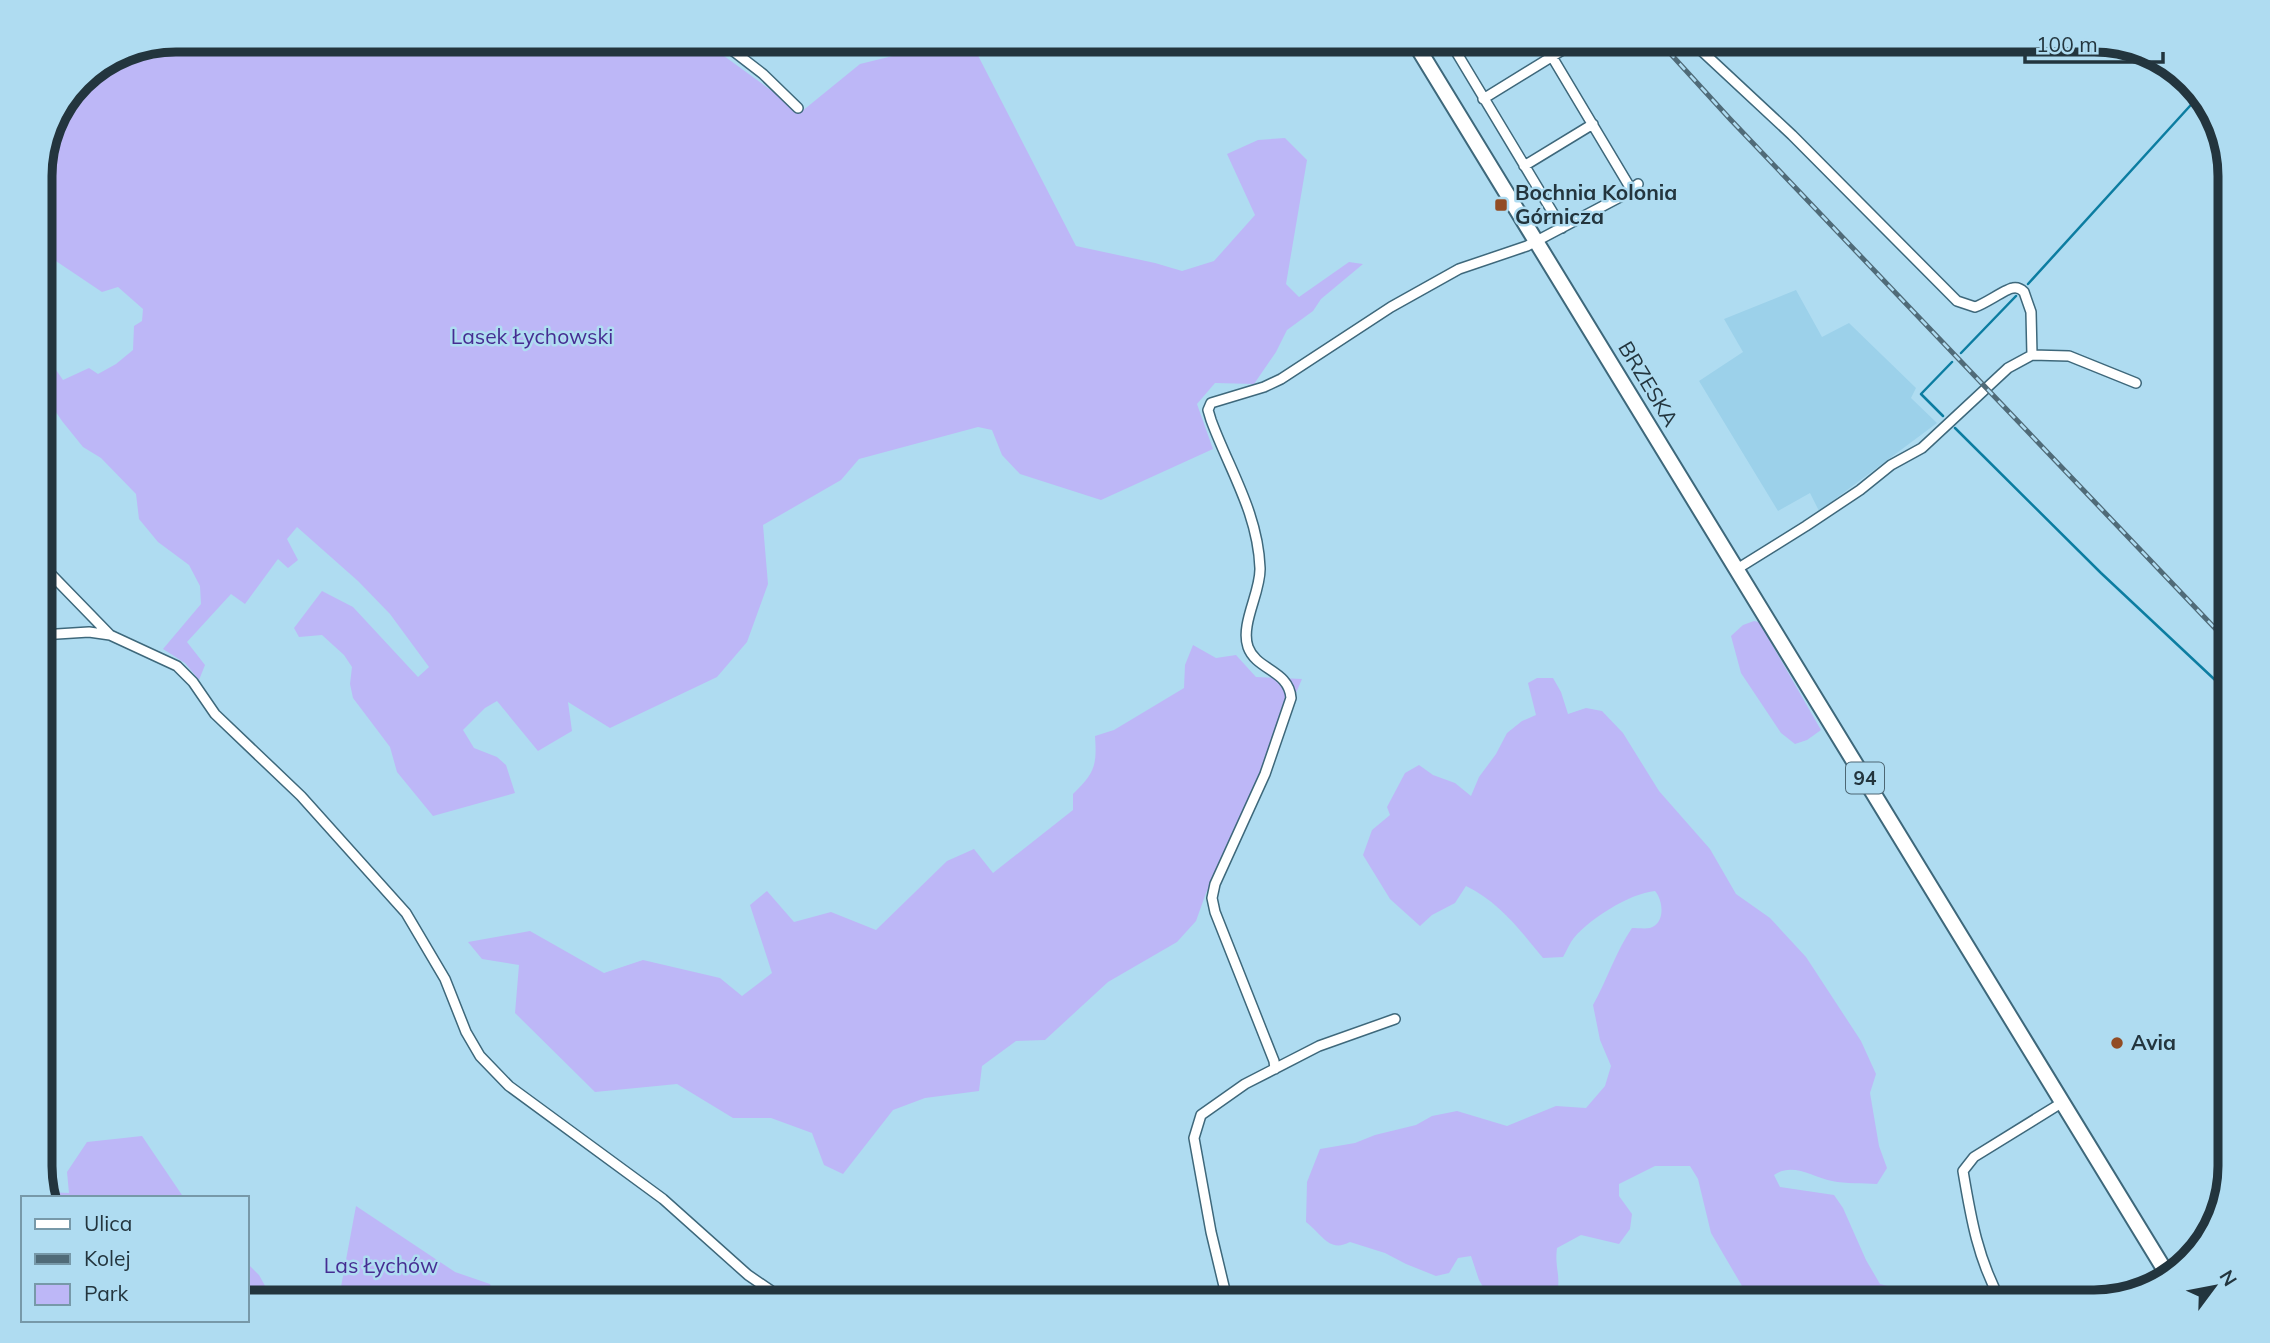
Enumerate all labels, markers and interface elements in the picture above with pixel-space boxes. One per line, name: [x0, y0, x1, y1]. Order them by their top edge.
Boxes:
scale bar: [2025, 21, 2163, 65]
text: 100 m: [2036, 31, 2098, 57]
place label: Bochnia Kolonia Górnicza: [1515, 179, 1677, 229]
marker: Bochnia Kolonia Górnicza: [1493, 197, 1509, 213]
park label: Lasek Łychowski: [451, 323, 613, 349]
street label: BRZESKA: [1613, 336, 1685, 431]
road number: 94: [1846, 762, 1884, 793]
place label: Avia: [2131, 1029, 2176, 1055]
marker: Avia: [2109, 1035, 2125, 1051]
legend: [21, 1196, 248, 1322]
text: Ulica: [84, 1210, 132, 1236]
text: Kolej: [84, 1245, 131, 1271]
park label: Las Łychów: [324, 1252, 438, 1278]
north arrow: [2179, 1252, 2249, 1322]
text: N: [2214, 1266, 2242, 1290]
text: Park: [84, 1280, 128, 1306]

